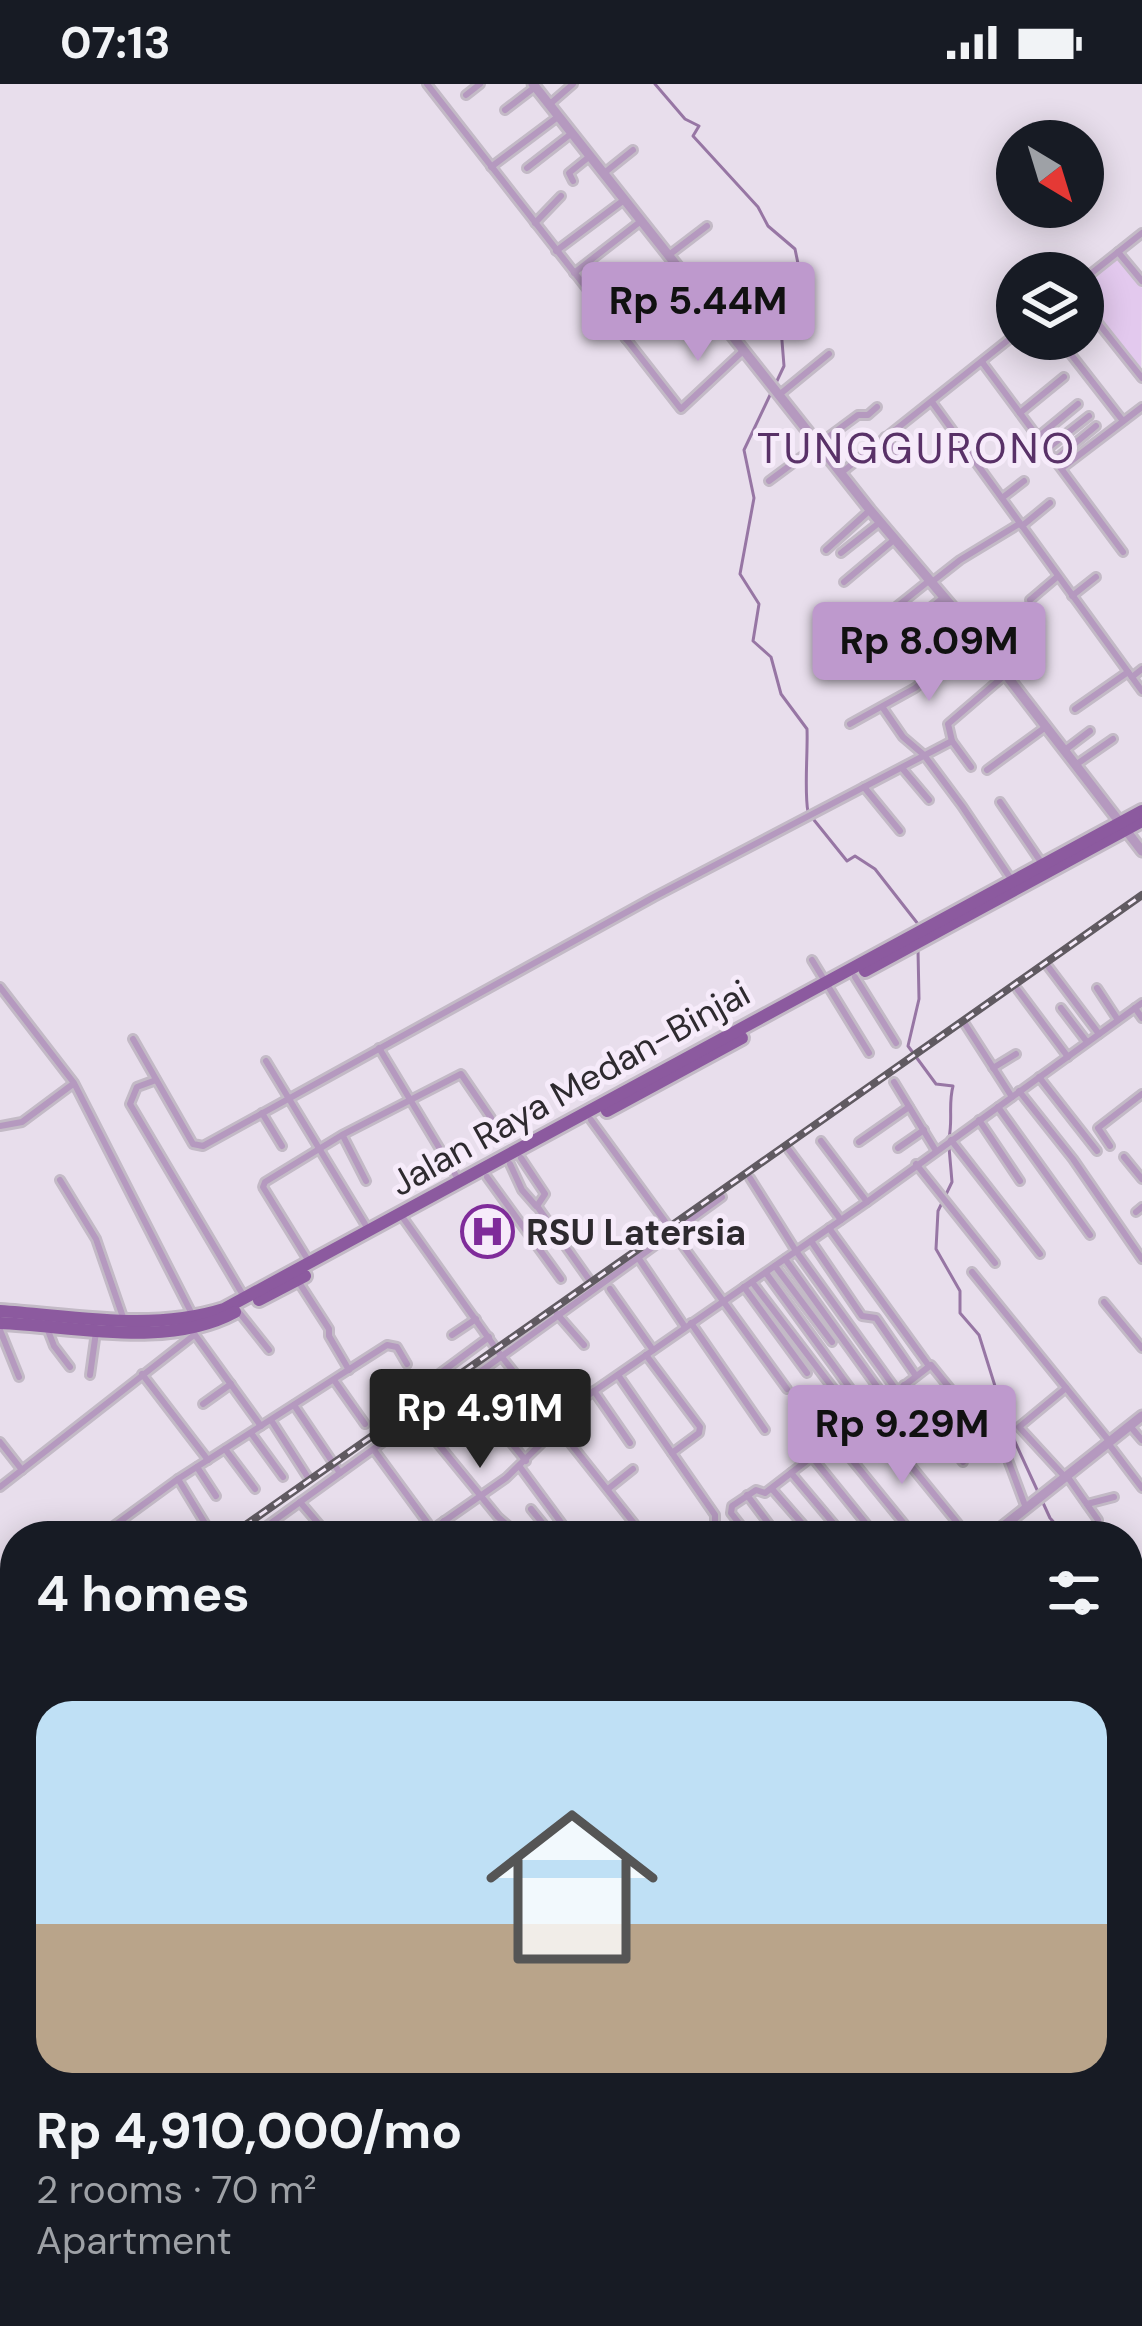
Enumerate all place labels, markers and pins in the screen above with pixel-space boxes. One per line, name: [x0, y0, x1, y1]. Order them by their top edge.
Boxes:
pin: Rp 5.44M: [574, 262, 822, 364]
pin: Rp 8.09M: [805, 602, 1053, 704]
hospital icon: RSU Latersia: [459, 1204, 515, 1260]
place label: RSU Latersia: [526, 1209, 746, 1256]
pin: Rp 4.91M: [356, 1369, 604, 1471]
pin: Rp 9.29M: [778, 1385, 1026, 1487]

